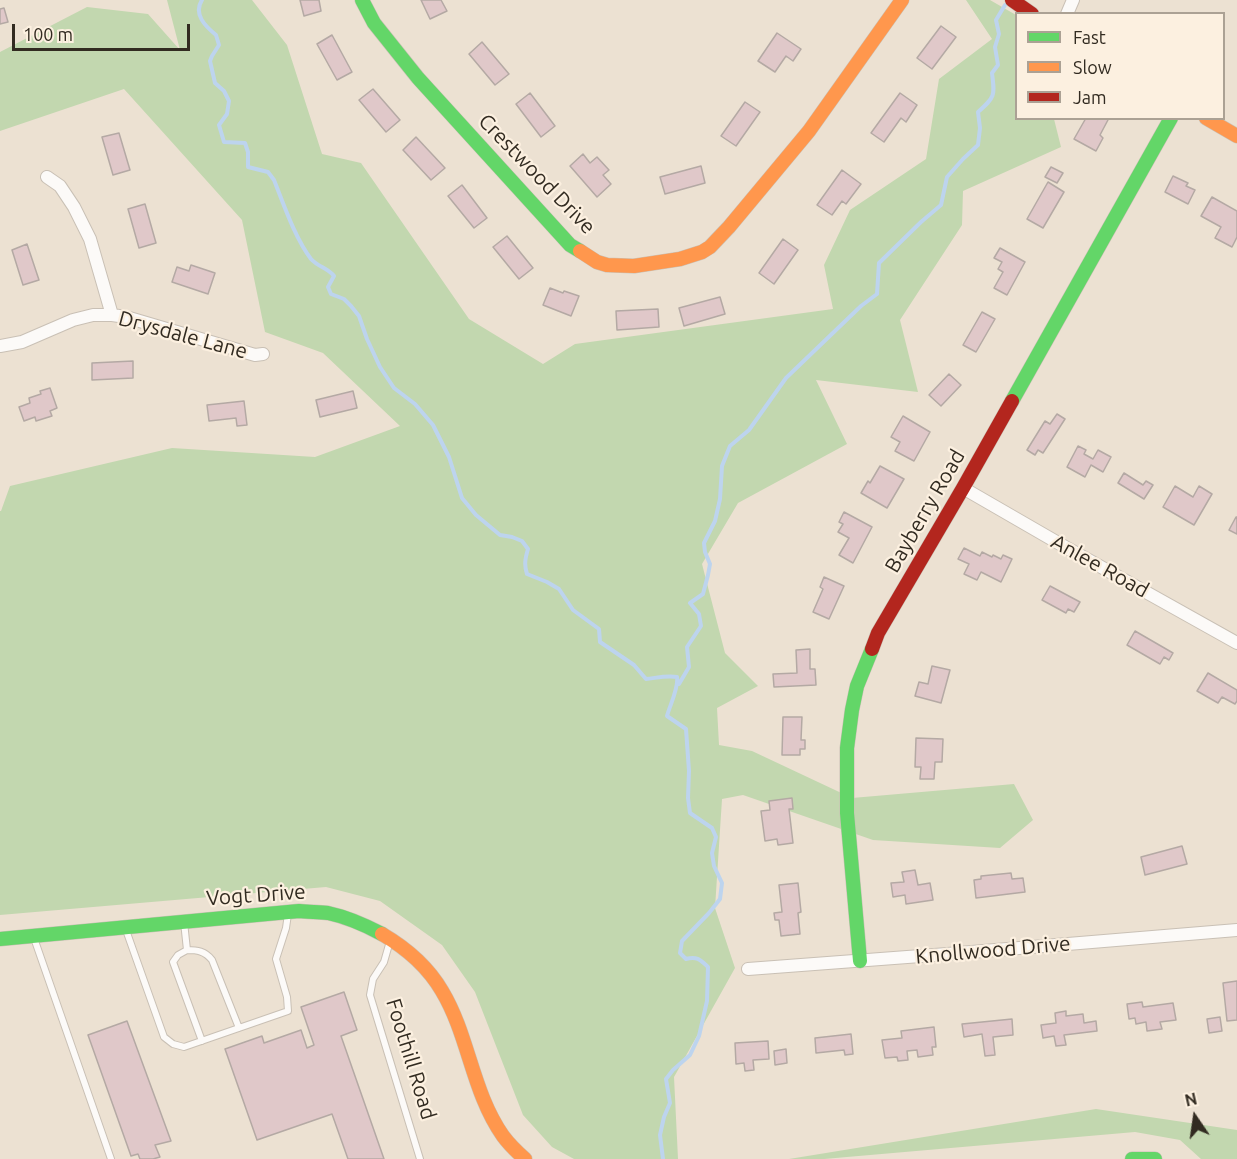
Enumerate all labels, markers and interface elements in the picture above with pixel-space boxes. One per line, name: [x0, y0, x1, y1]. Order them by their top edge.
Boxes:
scale bar: [15, 12, 194, 50]
legend: [1015, 12, 1225, 120]
text: 100 m: [23, 24, 73, 44]
text: Fast: [1073, 27, 1106, 47]
text: Slow: [1073, 57, 1112, 77]
text: Jam: [1073, 87, 1107, 107]
street label: Crestwood Drive: [473, 109, 601, 239]
street label: Drysdale Lane: [116, 306, 250, 364]
street label: Bayberry Road: [880, 445, 970, 577]
street label: Anlee Road: [1047, 529, 1153, 603]
street label: Vogt Drive: [205, 879, 307, 911]
street label: Knollwood Drive: [914, 931, 1072, 969]
street label: Foothill Road: [381, 995, 441, 1123]
north arrow: [1165, 1087, 1225, 1147]
text: N: [1183, 1089, 1199, 1110]

